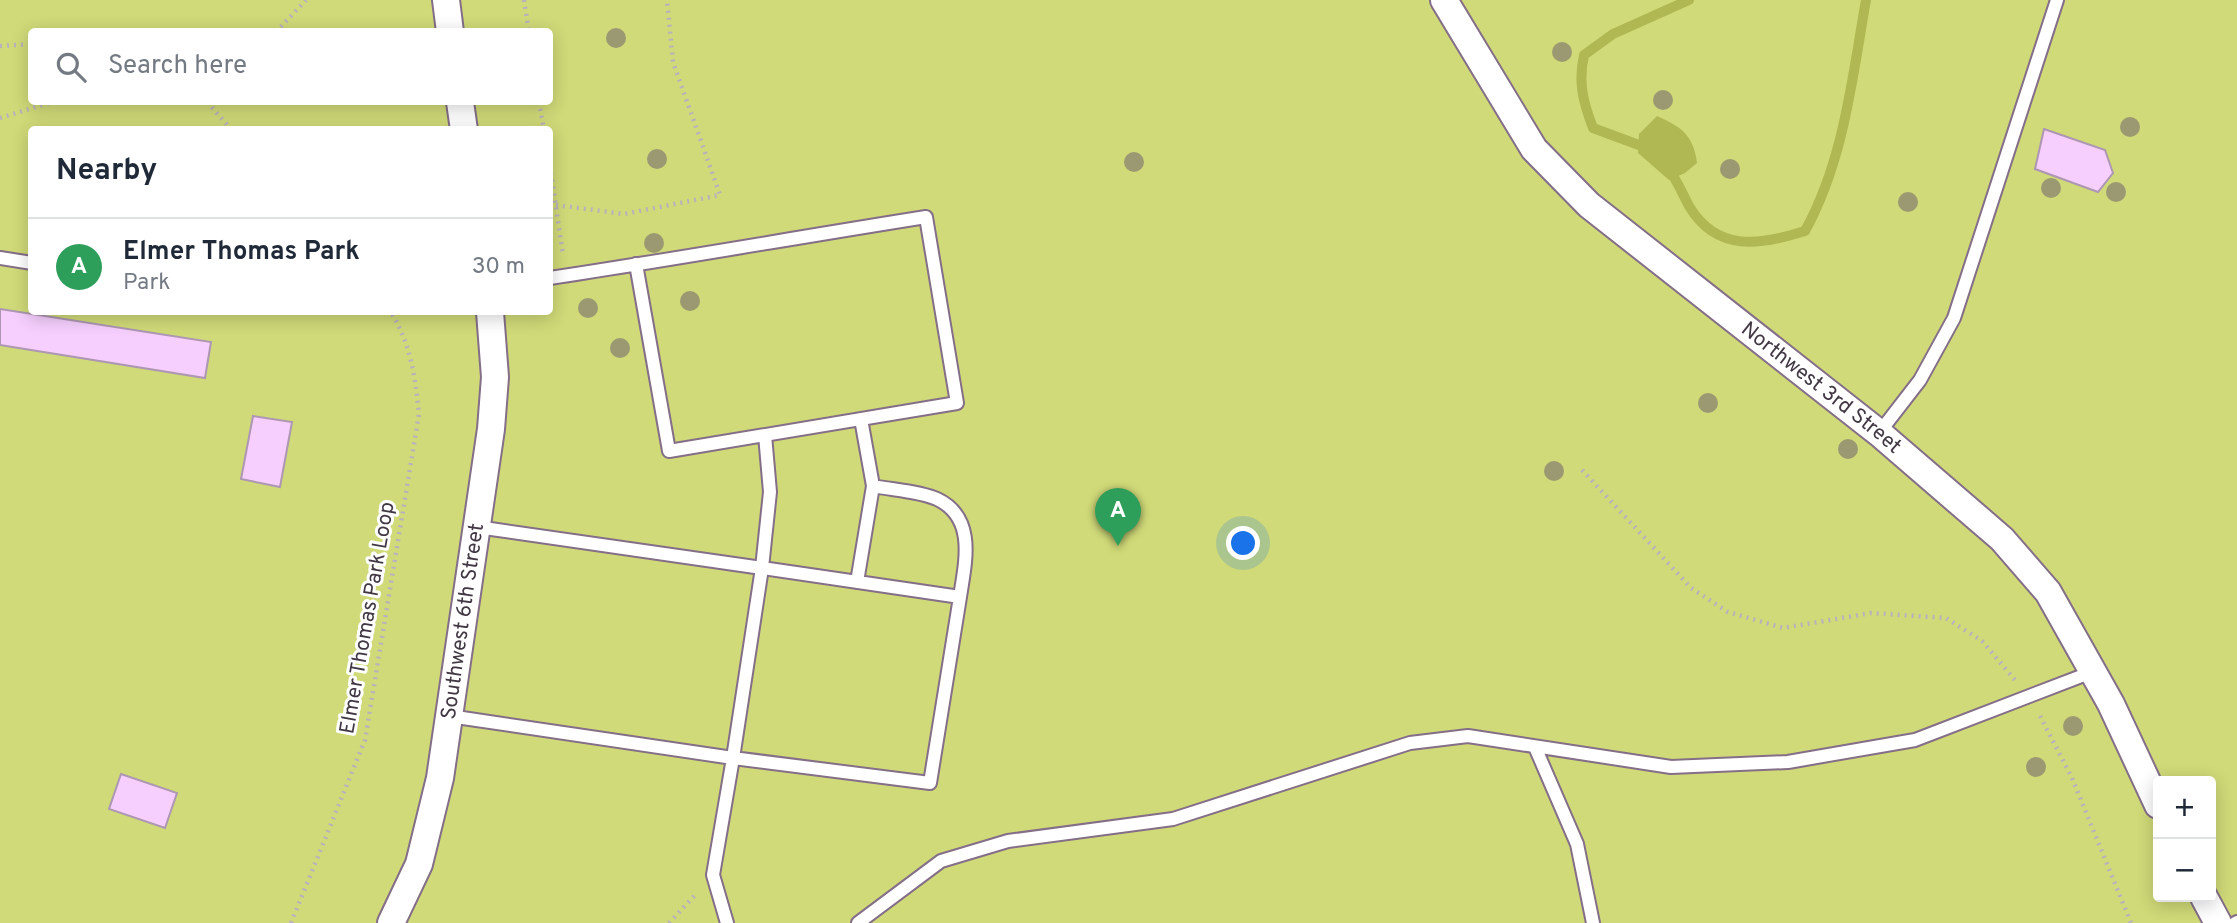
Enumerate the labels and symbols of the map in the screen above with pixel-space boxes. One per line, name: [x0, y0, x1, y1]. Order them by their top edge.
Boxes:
street label: Northwest 3rd Street: [1735, 316, 1907, 460]
pin: A: [1095, 488, 1141, 546]
street label: Elmer Thomas Park Loop: [334, 500, 402, 736]
street label: Southwest 6th Street: [435, 522, 491, 721]
your location: [1226, 526, 1260, 560]

